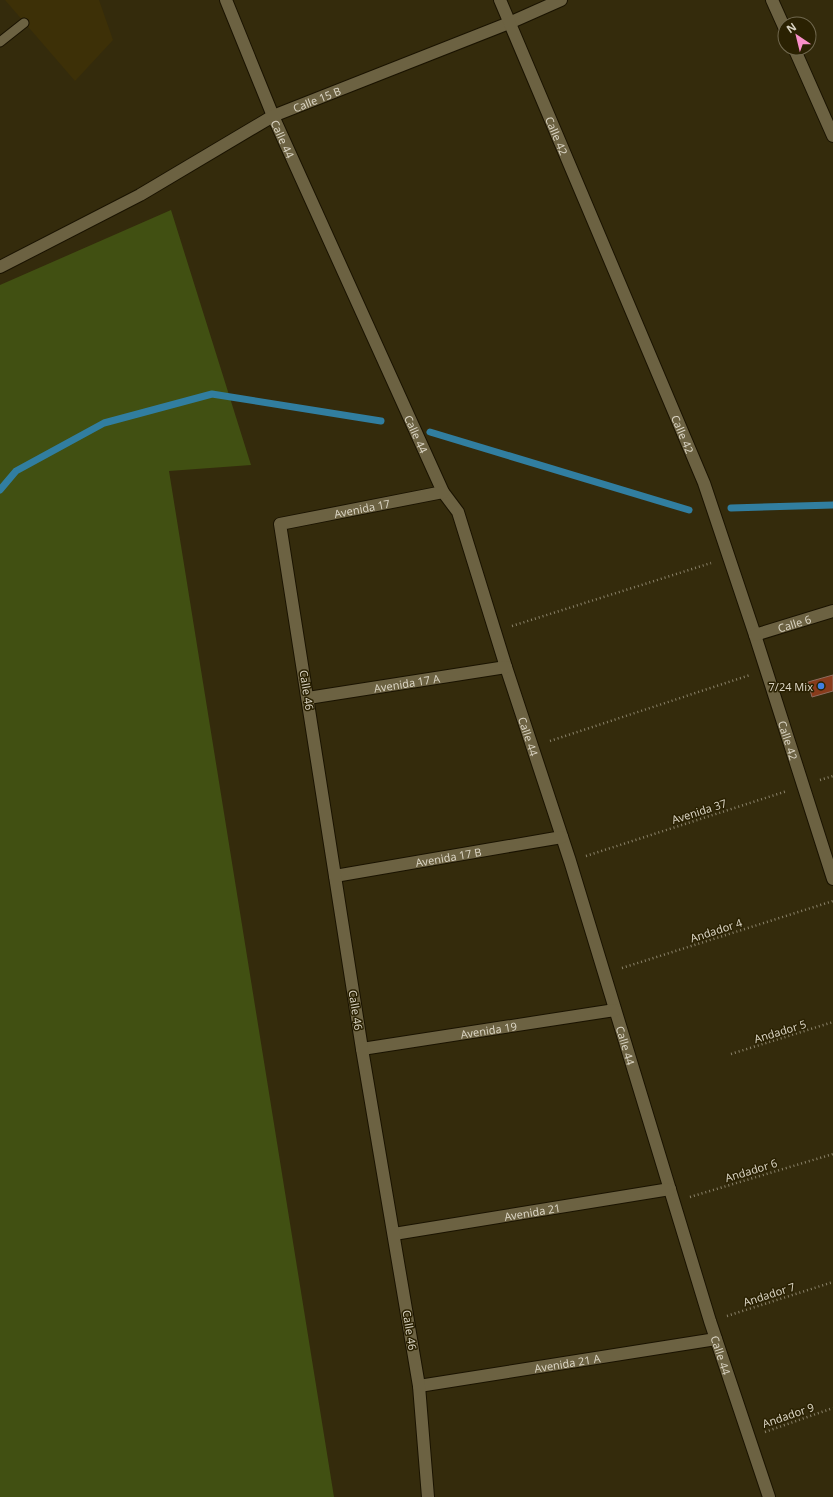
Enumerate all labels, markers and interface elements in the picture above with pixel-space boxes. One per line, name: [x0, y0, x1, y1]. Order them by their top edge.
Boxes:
north arrow: [777, 16, 817, 56]
text: N: [783, 19, 799, 36]
street label: Calle 15 B: [290, 83, 343, 115]
street label: Calle 42: [542, 114, 572, 157]
street label: Calle 44: [268, 117, 299, 161]
street label: Calle 44: [402, 412, 432, 456]
street label: Calle 42: [668, 412, 698, 455]
street label: Avenida 17: [333, 495, 391, 521]
street label: Calle 6: [776, 611, 813, 635]
street label: Calle 46: [296, 669, 318, 711]
street label: Avenida 17 A: [373, 670, 442, 695]
place label: 7/24 Mix: [769, 679, 813, 694]
marker: 7/24 Mix: [816, 681, 826, 691]
street label: Calle 44: [515, 715, 543, 759]
street label: Calle 42: [775, 719, 802, 762]
street label: Avenida 37: [670, 795, 728, 827]
street label: Avenida 17 B: [414, 843, 483, 870]
street label: Andador 4: [688, 914, 745, 945]
street label: Calle 46: [345, 989, 367, 1031]
street label: Andador 5: [752, 1016, 808, 1046]
street label: Avenida 19: [459, 1018, 518, 1041]
street label: Calle 44: [613, 1024, 639, 1068]
street label: Andador 6: [723, 1155, 779, 1185]
street label: Avenida 21: [503, 1199, 561, 1223]
street label: Andador 7: [741, 1279, 797, 1309]
street label: Calle 46: [399, 1309, 421, 1351]
street label: Calle 44: [708, 1333, 735, 1377]
street label: Avenida 21 A: [533, 1350, 602, 1375]
street label: Andador 9: [760, 1399, 816, 1431]

